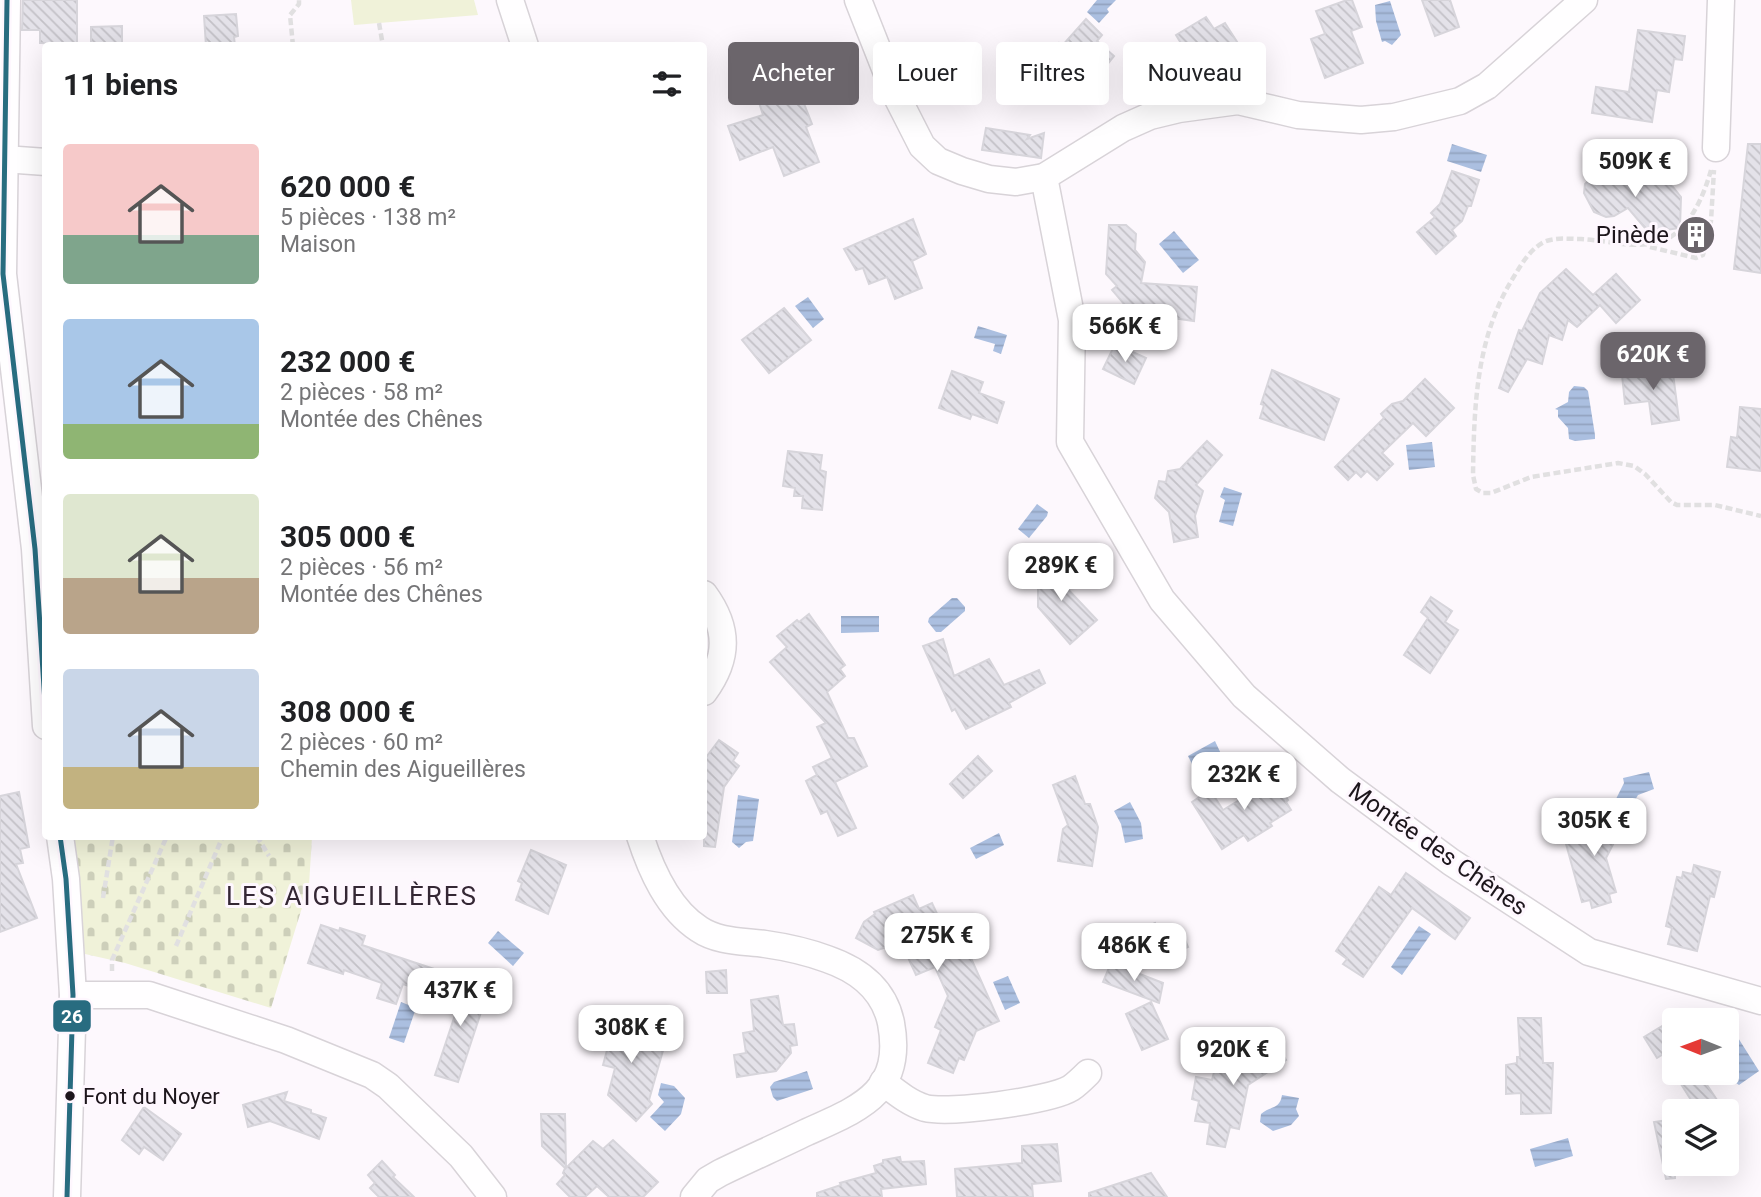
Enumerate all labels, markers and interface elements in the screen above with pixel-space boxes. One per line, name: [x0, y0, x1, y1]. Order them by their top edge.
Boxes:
chip: Acheter: [728, 42, 859, 105]
chip: Louer: [873, 42, 982, 105]
chip: Filtres: [996, 42, 1109, 105]
chip: Nouveau: [1123, 42, 1266, 105]
icon: filters: [648, 65, 686, 103]
text: 11 biens: [63, 67, 178, 102]
pin: 509K €: [1578, 140, 1692, 199]
text: 509K €: [1598, 148, 1672, 175]
text: 620 000 €: [280, 169, 415, 204]
icon: home: [119, 172, 203, 256]
text: 5 pièces · 138 m²: [280, 204, 456, 231]
building icon: Pinède: [1675, 214, 1717, 256]
place label: Pinède: [1596, 221, 1669, 249]
text: Maison: [280, 231, 356, 258]
pin: 566K €: [1068, 304, 1182, 364]
text: 566K €: [1088, 313, 1162, 340]
pin: 620K €: [1596, 332, 1710, 392]
text: 620K €: [1616, 341, 1690, 368]
text: 232 000 €: [280, 344, 415, 379]
icon: home: [119, 347, 203, 431]
text: 2 pièces · 58 m²: [280, 379, 443, 406]
text: Montée des Chênes: [280, 406, 483, 433]
text: 305 000 €: [280, 519, 415, 554]
icon: home: [119, 522, 203, 606]
pin: 289K €: [1004, 544, 1118, 603]
text: 289K €: [1024, 552, 1098, 579]
text: 2 pièces · 56 m²: [280, 554, 443, 581]
text: Montée des Chênes: [280, 581, 483, 608]
text: 308 000 €: [280, 694, 415, 729]
icon: home: [119, 697, 203, 781]
text: 2 pièces · 60 m²: [280, 729, 443, 756]
pin: 232K €: [1187, 752, 1301, 812]
text: Chemin des Aigueillères: [280, 756, 526, 783]
text: 232K €: [1207, 761, 1281, 788]
street label: Montée des Chênes: [1343, 777, 1533, 921]
pin: 305K €: [1537, 798, 1651, 858]
text: 305K €: [1557, 807, 1631, 834]
district label: LES AIGUEILLÈRES: [226, 881, 478, 911]
pin: 275K €: [880, 914, 994, 973]
text: 275K €: [900, 922, 974, 949]
pin: 486K €: [1077, 923, 1191, 983]
text: 486K €: [1097, 932, 1171, 959]
pin: 437K €: [403, 968, 517, 1028]
text: 437K €: [423, 977, 497, 1004]
line badge: 26: [52, 999, 92, 1033]
text: 26: [61, 1005, 83, 1028]
pin: 308K €: [574, 1006, 688, 1065]
north arrow: [1662, 1008, 1740, 1085]
map controls: [1662, 1008, 1739, 1176]
text: 308K €: [594, 1014, 668, 1041]
pin: 920K €: [1176, 1028, 1290, 1087]
text: 920K €: [1196, 1036, 1270, 1063]
place label: Font du Noyer: [83, 1084, 220, 1109]
marker: Font du Noyer: [63, 1089, 77, 1103]
button: layers: [1662, 1099, 1739, 1176]

